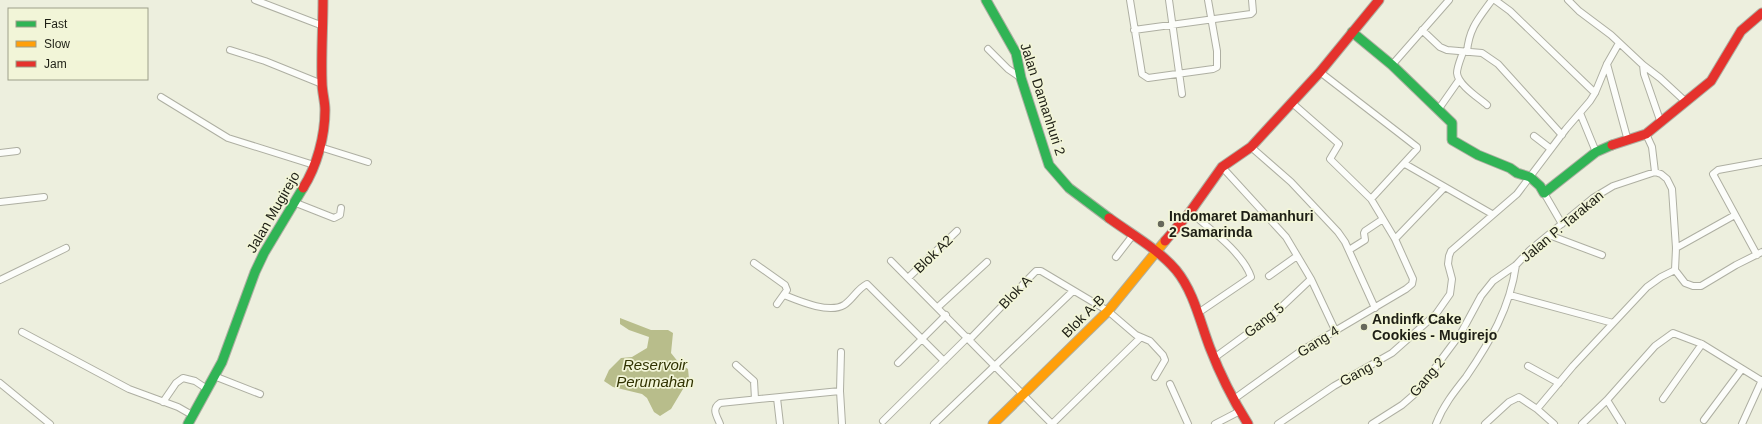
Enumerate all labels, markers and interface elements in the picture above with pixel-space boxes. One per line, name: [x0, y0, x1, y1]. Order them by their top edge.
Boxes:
legend: [8, 8, 148, 80]
text: Fast: [44, 17, 68, 31]
text: Slow: [44, 37, 70, 51]
street label: Jalan Damanhuri 2: [1017, 41, 1069, 158]
text: Jam: [44, 57, 67, 71]
street label: Jalan Mugirejo: [243, 168, 303, 255]
street label: Jalan P. Tarakan: [1518, 187, 1606, 265]
place label: Indomaret Damanhuri 2 Samarinda: [1169, 208, 1314, 240]
marker: Indomaret Damanhuri 2 Samarinda: [1156, 219, 1166, 229]
street label: Blok A2: [910, 232, 956, 276]
street label: Blok A: [995, 272, 1035, 312]
street label: Blok A-B: [1058, 291, 1108, 341]
street label: Gang 5: [1241, 299, 1287, 340]
place label: Andinfk Cake Cookies - Mugirejo: [1372, 311, 1497, 343]
street label: Gang 4: [1294, 322, 1342, 360]
marker: Andinfk Cake Cookies - Mugirejo: [1359, 322, 1369, 332]
street label: Gang 3: [1337, 353, 1385, 389]
street label: Gang 2: [1406, 354, 1448, 400]
water label: Reservoir Perumahan: [616, 356, 694, 390]

